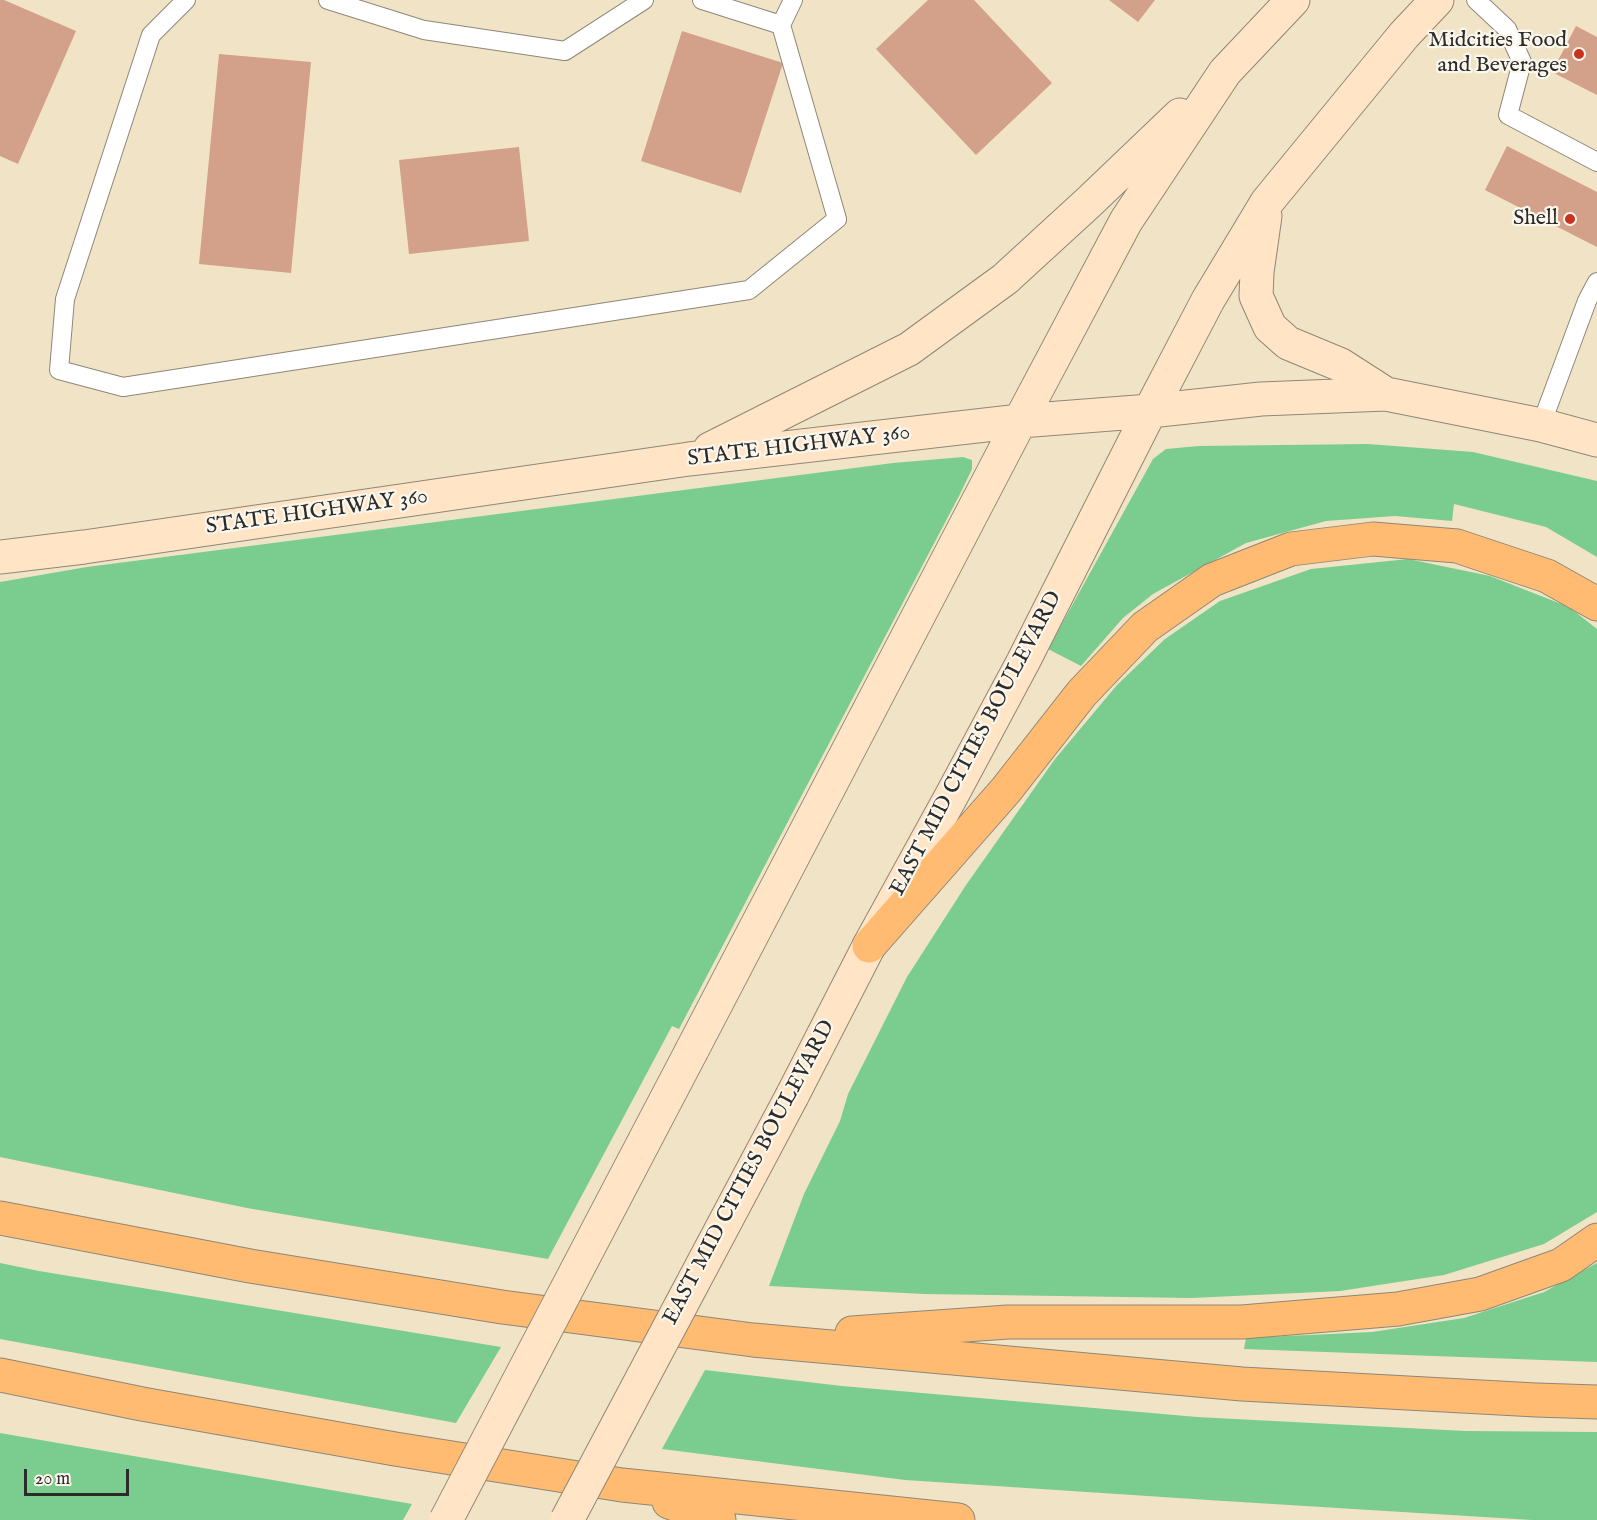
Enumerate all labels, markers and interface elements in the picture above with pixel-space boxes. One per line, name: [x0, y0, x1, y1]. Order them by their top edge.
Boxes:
place label: Midcities Food and Beverages: [1428, 28, 1567, 80]
marker: Midcities Food and Beverages: [1572, 47, 1586, 61]
place label: Shell: [1513, 206, 1558, 232]
marker: Shell: [1563, 212, 1577, 226]
street label: STATE HIGHWAY 360: [686, 420, 912, 474]
street label: STATE HIGHWAY 360: [204, 484, 430, 542]
street label: EAST MID CITIES BOULEVARD: [885, 587, 1069, 901]
street label: EAST MID CITIES BOULEVARD: [658, 1016, 842, 1330]
scale bar: [27, 1457, 132, 1495]
text: 20 m: [35, 1468, 70, 1491]

